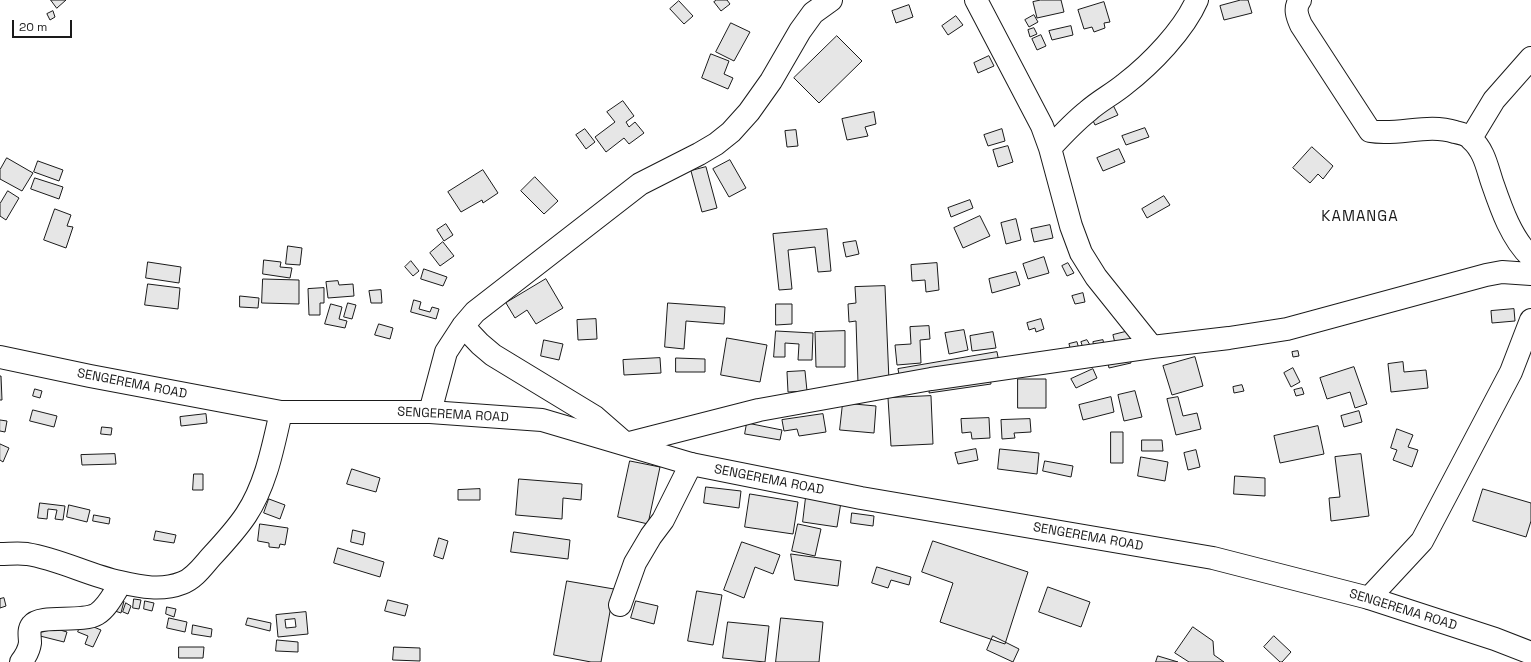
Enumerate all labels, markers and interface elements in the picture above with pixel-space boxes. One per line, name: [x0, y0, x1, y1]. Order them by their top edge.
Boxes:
scale bar: [14, 12, 74, 38]
text: 20 m: [19, 19, 47, 35]
district label: KAMANGA: [1321, 208, 1399, 226]
street label: SENGEREMA ROAD: [76, 366, 188, 402]
street label: SENGEREMA ROAD: [397, 404, 509, 426]
street label: SENGEREMA ROAD: [713, 462, 825, 498]
street label: SENGEREMA ROAD: [1032, 520, 1144, 554]
street label: SENGEREMA ROAD: [1347, 586, 1459, 634]

